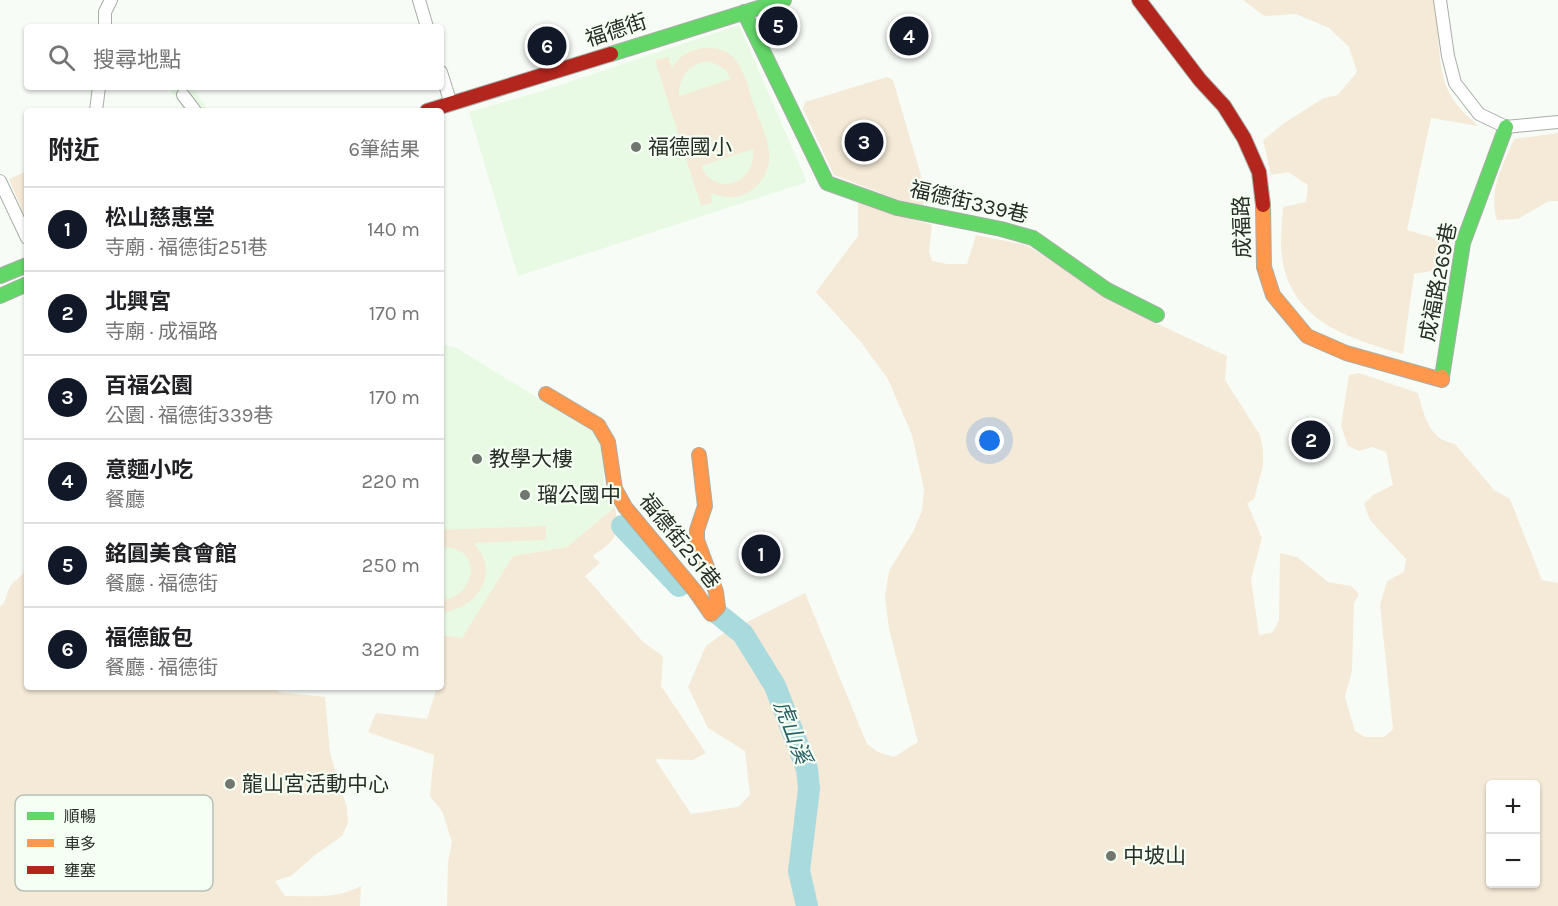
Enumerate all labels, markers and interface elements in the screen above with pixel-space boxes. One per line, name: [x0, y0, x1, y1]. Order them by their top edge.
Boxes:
pin: 5: [758, 3, 798, 48]
street label: 福德街: [582, 9, 650, 51]
pin: 4: [890, 14, 928, 58]
search box: [24, 24, 444, 90]
pin: 6: [528, 24, 566, 68]
icon: search: [45, 41, 78, 74]
text: 搜尋地點: [93, 47, 181, 73]
pin: 3: [844, 120, 884, 164]
text: 附近: [48, 135, 100, 166]
place label: 福德國小: [648, 135, 732, 159]
text: 6筆結果: [349, 138, 420, 161]
marker: 福德國小: [629, 140, 643, 154]
street label: 福德街339巷: [907, 177, 1031, 227]
street label: 成福路: [1229, 195, 1255, 259]
text: 松山慈惠堂: [105, 205, 215, 231]
text: 1: [64, 218, 71, 241]
text: 140 m: [367, 218, 420, 241]
street label: 成福路269巷: [1415, 221, 1461, 343]
text: 寺廟 · 福德街251巷: [105, 236, 268, 259]
text: 北興宮: [105, 289, 171, 315]
text: 2: [61, 302, 74, 325]
text: 170 m: [369, 302, 420, 325]
text: 寺廟 · 成福路: [105, 320, 218, 343]
text: 百福公園: [105, 373, 193, 399]
text: 3: [61, 386, 74, 409]
text: 170 m: [369, 386, 420, 409]
text: 公園 · 福德街339巷: [105, 404, 273, 427]
pin: 2: [1292, 418, 1330, 462]
your location: [975, 426, 1004, 455]
place label: 教學大樓: [489, 447, 573, 471]
marker: 教學大樓: [470, 452, 484, 466]
text: 意麵小吃: [105, 457, 193, 483]
text: 4: [62, 470, 73, 493]
text: 220 m: [361, 470, 420, 493]
place label: 瑠公國中: [537, 483, 621, 507]
text: 餐廳: [105, 488, 145, 511]
marker: 瑠公國中: [518, 488, 532, 502]
street label: 福德街251巷: [634, 489, 726, 593]
pin: 1: [742, 532, 780, 576]
text: 銘圓美食會館: [105, 541, 237, 567]
text: 5: [62, 554, 73, 577]
text: 250 m: [362, 554, 420, 577]
text: 餐廳 · 福德街: [105, 572, 218, 595]
text: 福德飯包: [105, 625, 193, 651]
text: 6: [61, 638, 74, 661]
text: 320 m: [361, 638, 420, 661]
text: 餐廳 · 福德街: [105, 656, 218, 679]
water label: 虎山溪: [768, 697, 817, 770]
place label: 龍山宮活動中心: [242, 772, 389, 796]
marker: 龍山宮活動中心: [223, 777, 237, 791]
map controls: [1486, 780, 1540, 888]
button: +: [1486, 780, 1540, 834]
legend: [15, 795, 213, 891]
text: 順暢: [64, 807, 96, 826]
text: 車多: [64, 834, 96, 853]
button: −: [1486, 834, 1540, 888]
place label: 中坡山: [1123, 844, 1186, 868]
marker: 中坡山: [1104, 849, 1118, 863]
text: 壅塞: [64, 861, 96, 880]

